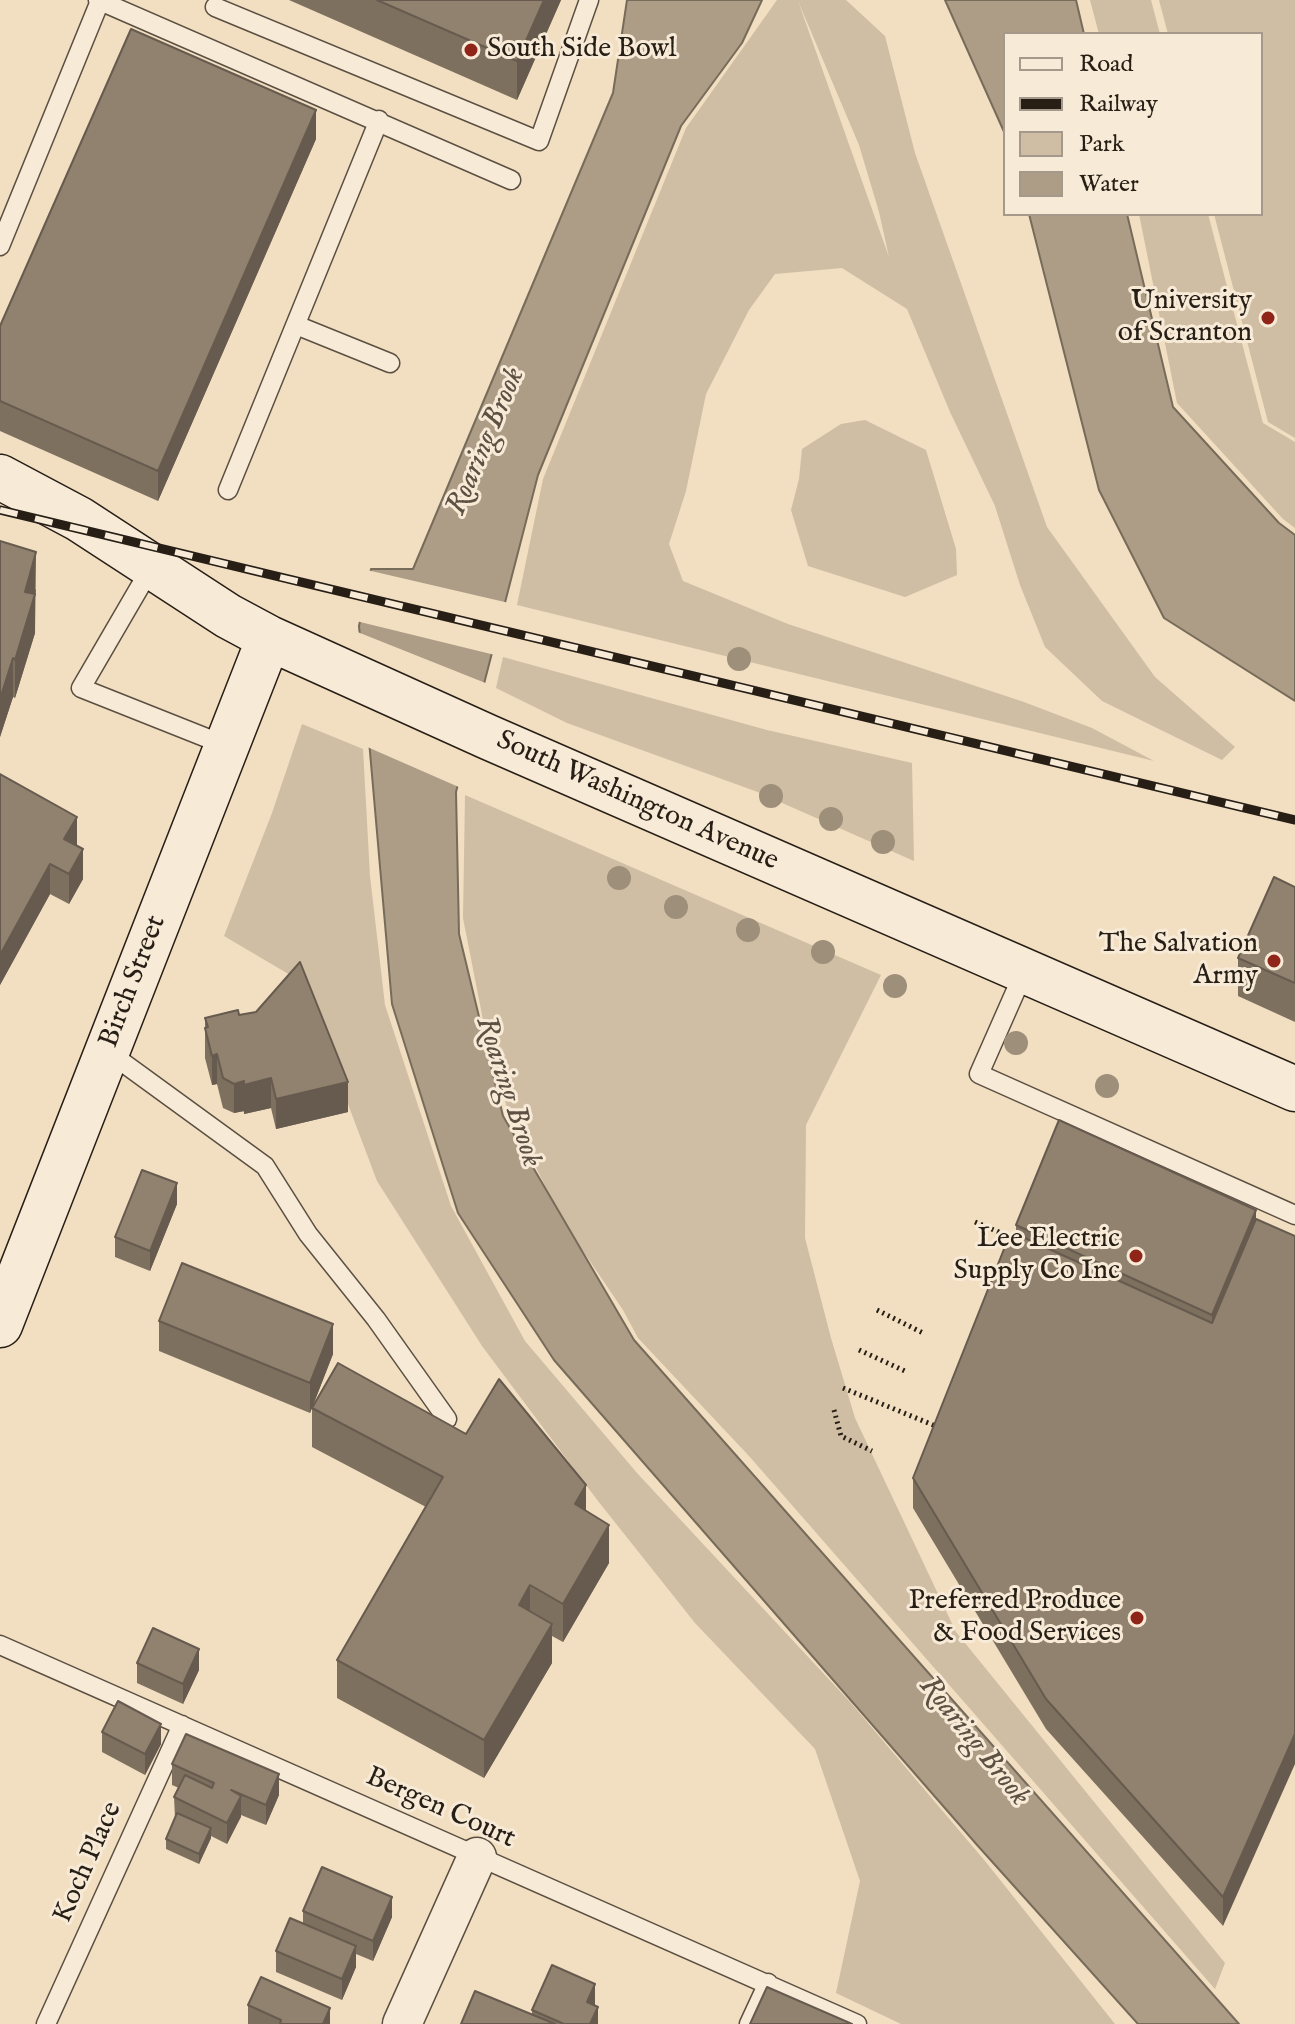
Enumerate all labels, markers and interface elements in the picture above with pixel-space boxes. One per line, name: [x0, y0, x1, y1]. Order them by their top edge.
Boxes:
legend: [1003, 32, 1263, 216]
place label: South Side Bowl: [487, 33, 676, 67]
marker: South Side Bowl: [462, 41, 480, 59]
text: Road: [1079, 49, 1133, 80]
text: Railway: [1079, 89, 1158, 120]
text: Park: [1079, 129, 1125, 160]
text: Water: [1079, 169, 1139, 200]
place label: University of Scranton: [1118, 285, 1252, 351]
marker: University of Scranton: [1259, 309, 1277, 327]
water label: Roaring Brook: [440, 363, 534, 521]
street label: South Washington Avenue: [491, 725, 783, 879]
street label: Birch Street: [93, 911, 175, 1053]
place label: The Salvation Army: [1099, 928, 1258, 994]
marker: The Salvation Army: [1265, 952, 1283, 970]
water label: Roaring Brook: [466, 1012, 548, 1172]
place label: Lee Electric Supply Co Inc: [953, 1223, 1120, 1289]
marker: Lee Electric Supply Co Inc: [1127, 1247, 1145, 1265]
place label: Preferred Produce & Food Services: [908, 1585, 1121, 1651]
marker: Preferred Produce & Food Services: [1128, 1609, 1146, 1627]
water label: Roaring Brook: [910, 1670, 1036, 1814]
street label: Bergen Court: [360, 1761, 520, 1857]
street label: Koch Place: [47, 1797, 131, 1929]

